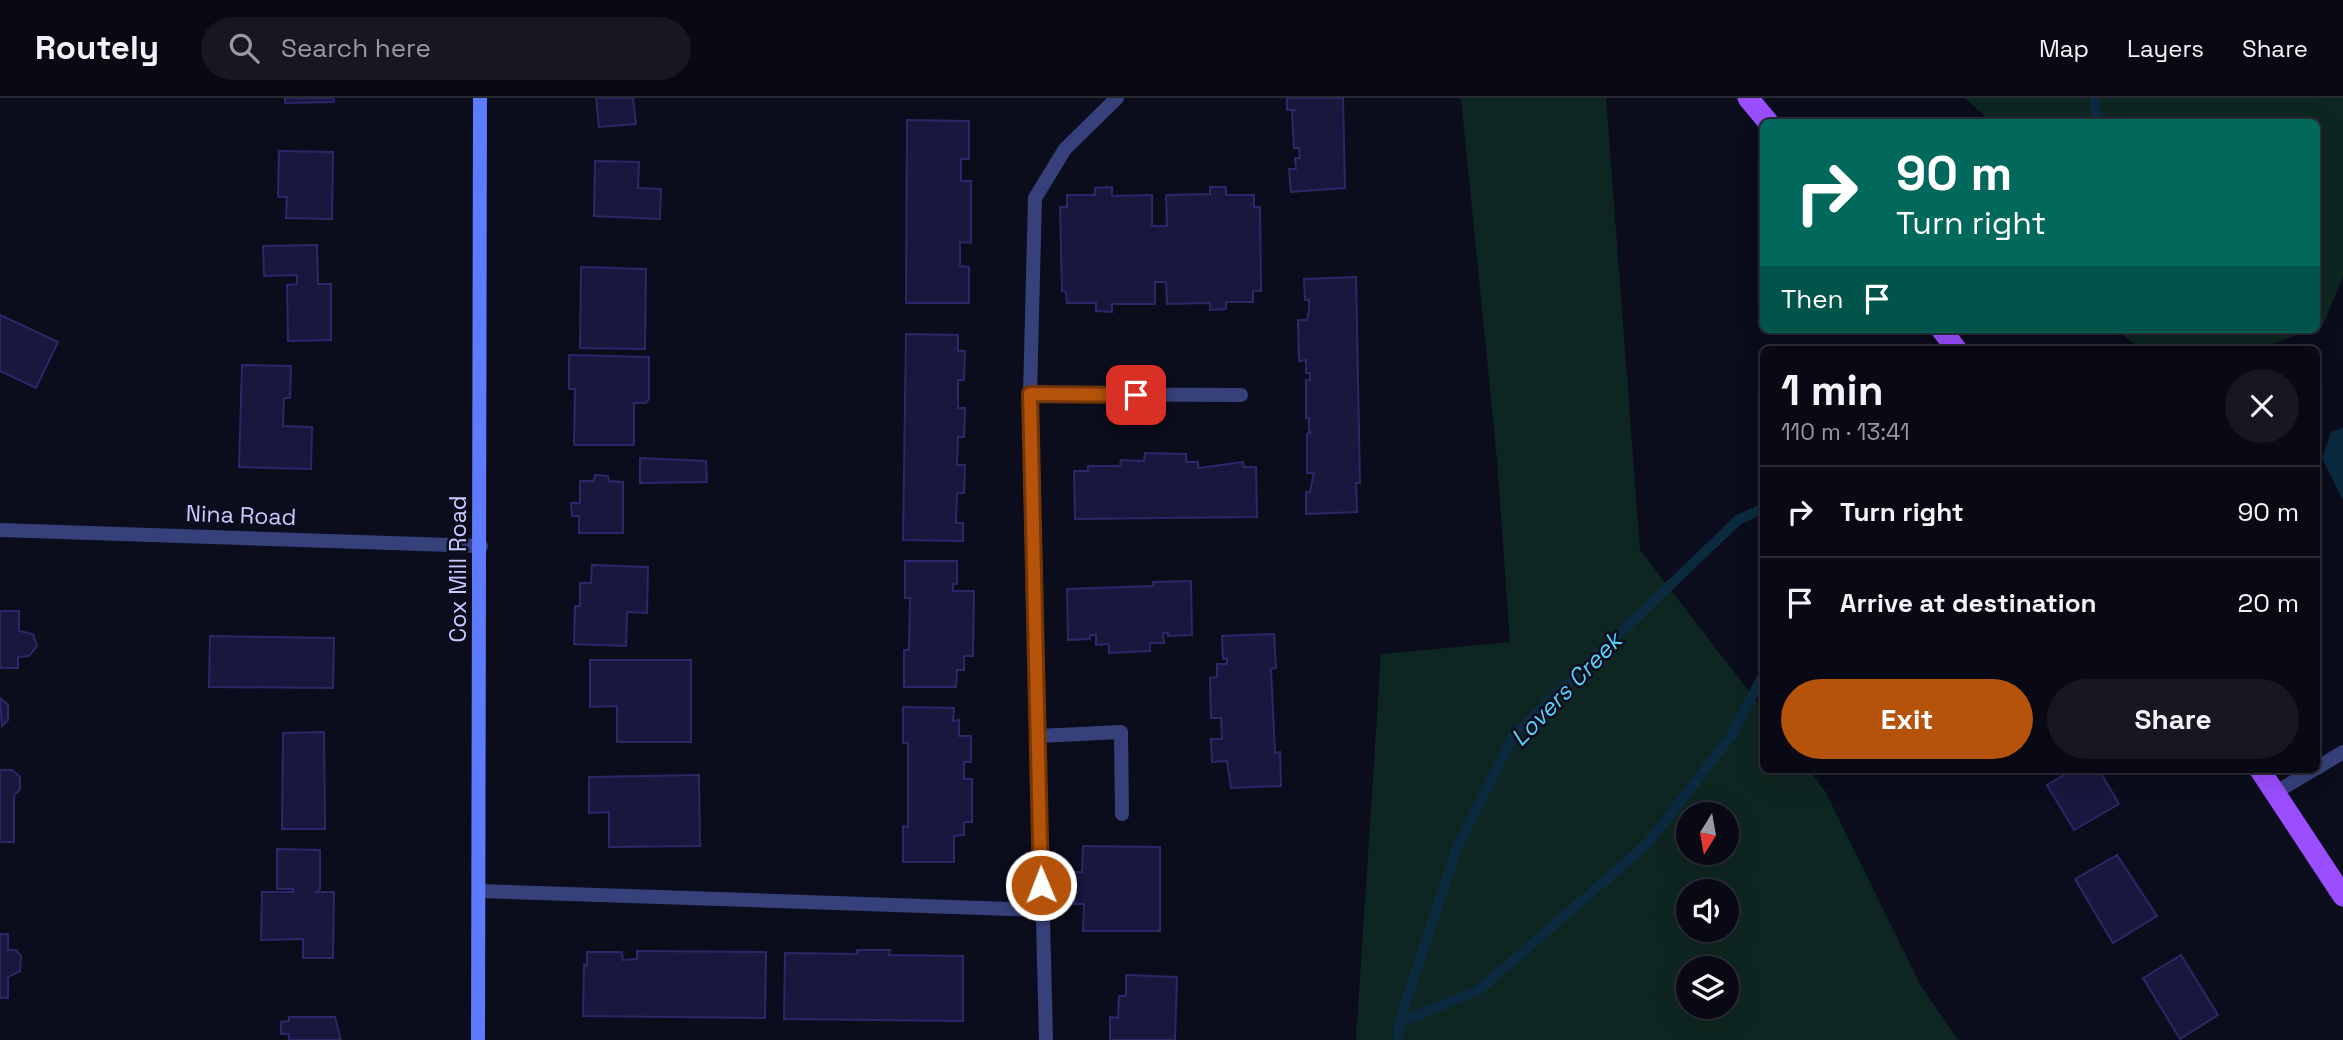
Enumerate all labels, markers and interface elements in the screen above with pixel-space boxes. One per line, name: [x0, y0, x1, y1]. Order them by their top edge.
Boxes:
search box: [201, 17, 691, 80]
text: Routely: [35, 27, 159, 69]
icon: search: [225, 29, 263, 67]
text: Search here: [281, 31, 431, 65]
text: Map: [2039, 33, 2089, 64]
text: Layers: [2127, 33, 2204, 64]
text: Share: [2242, 33, 2308, 64]
text: 90 m: [1896, 142, 2012, 204]
icon: right: [1781, 147, 1872, 238]
text: Turn right: [1896, 203, 2046, 243]
icon: arrive: [1858, 280, 1896, 318]
text: Then: [1781, 282, 1844, 316]
text: 1 min: [1781, 364, 1884, 417]
pin: [1106, 365, 1166, 425]
button: close: [2225, 369, 2299, 443]
icon: arrive: [1117, 376, 1155, 414]
text: 110 m · 13:41: [1781, 417, 1910, 447]
icon: right: [1781, 493, 1819, 531]
text: Turn right: [1840, 495, 1964, 529]
text: 90 m: [2237, 495, 2299, 529]
street label: Cox Mill Road: [443, 496, 473, 642]
street label: Nina Road: [185, 498, 297, 532]
icon: arrive: [1781, 584, 1819, 622]
text: Arrive at destination: [1840, 586, 2097, 620]
text: 20 m: [2238, 586, 2299, 620]
water label: Lovers Creek: [1504, 623, 1630, 753]
button: Exit: [1781, 679, 2033, 759]
button: Share: [2047, 679, 2299, 759]
north arrow: [1676, 802, 1740, 864]
map controls: [1676, 802, 1739, 1019]
position arrow: [1004, 848, 1078, 922]
button: sound: [1676, 879, 1739, 942]
button: layers: [1676, 956, 1739, 1019]

